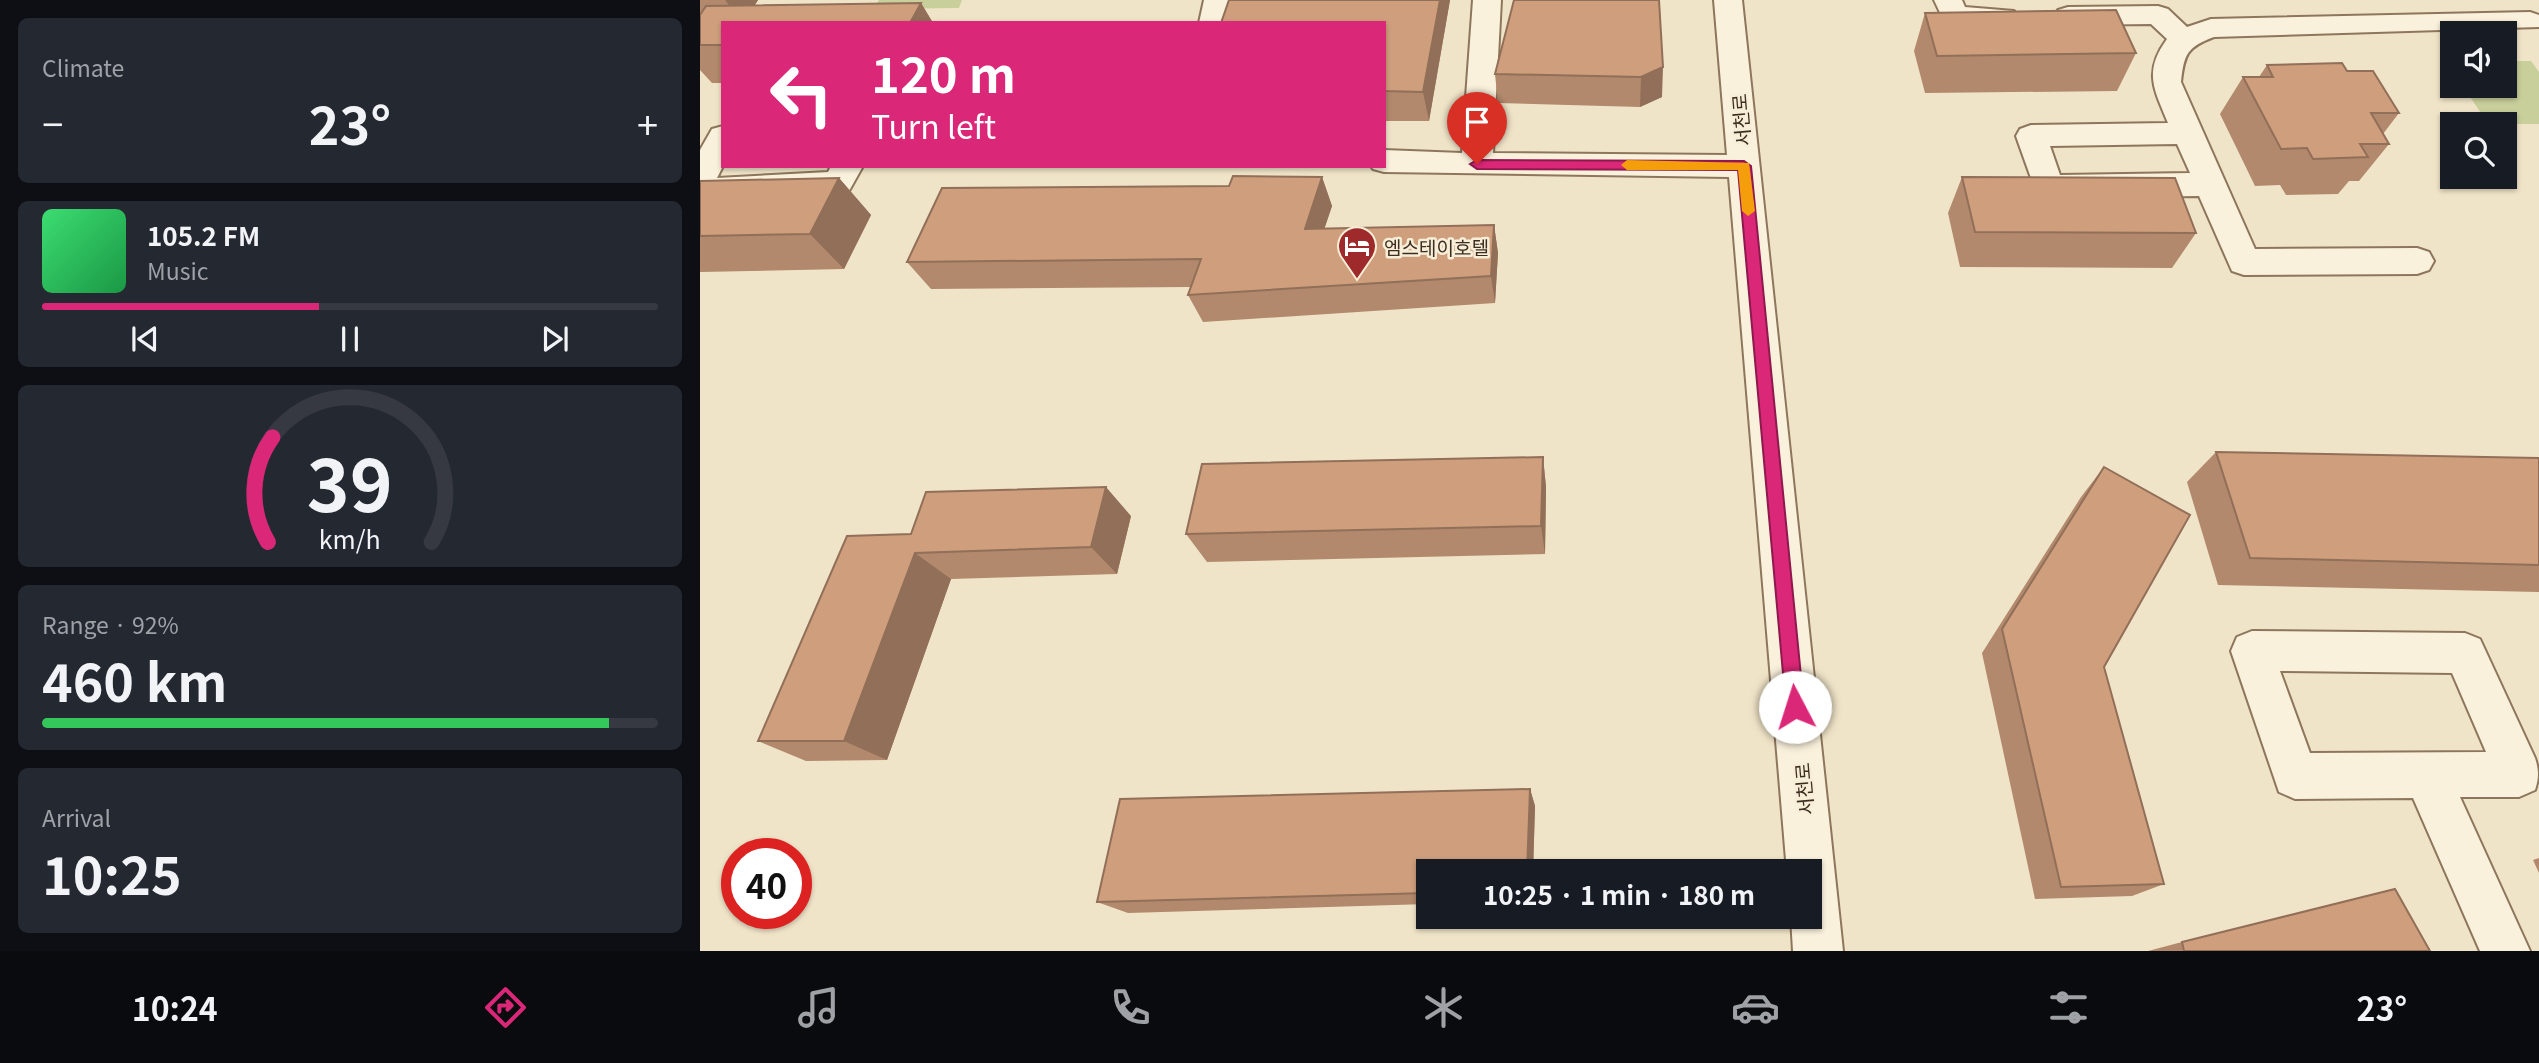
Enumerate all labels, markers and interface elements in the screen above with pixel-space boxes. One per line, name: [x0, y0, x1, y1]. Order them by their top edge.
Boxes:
map controls: [2440, 21, 2517, 189]
button: sound: [2440, 21, 2517, 98]
text: 120 m: [871, 36, 1016, 107]
icon: left: [756, 49, 847, 140]
text: Climate: [42, 50, 124, 84]
text: 23°: [309, 85, 391, 160]
pin: [1447, 92, 1507, 164]
street label: 서천로: [1724, 93, 1756, 147]
text: −: [42, 95, 63, 150]
text: +: [637, 95, 658, 150]
text: Turn left: [871, 102, 996, 148]
icon: arrive: [1458, 103, 1496, 141]
button: search: [2440, 112, 2517, 189]
text: 105.2 FM: [147, 216, 260, 253]
hotel icon: 엠스테이호텔: [1336, 225, 1378, 280]
place label: 엠스테이호텔: [1384, 233, 1489, 260]
text: Music: [147, 253, 208, 287]
icon: previous: [126, 320, 164, 358]
icon: pause: [331, 320, 369, 358]
icon: next: [536, 320, 574, 358]
text: 39: [307, 428, 393, 533]
text: km/h: [319, 519, 381, 555]
text: Range · 92%: [42, 607, 179, 641]
text: 460 km: [42, 642, 227, 717]
position arrow: [1758, 670, 1832, 744]
street label: 서천로: [1787, 762, 1819, 816]
text: Arrival: [42, 800, 111, 834]
text: 10:25: [42, 835, 182, 910]
speed limit sign: 40: [721, 838, 812, 929]
text: 10:25 · 1 min · 180 m: [1483, 875, 1755, 912]
icon: directions: [481, 983, 530, 1032]
icon: music: [794, 983, 843, 1032]
icon: phone: [1106, 983, 1155, 1032]
icon: climate: [1419, 983, 1468, 1032]
icon: car: [1731, 983, 1780, 1032]
icon: filters: [2044, 983, 2093, 1032]
text: 10:24: [132, 984, 218, 1030]
text: 23°: [2357, 984, 2407, 1030]

